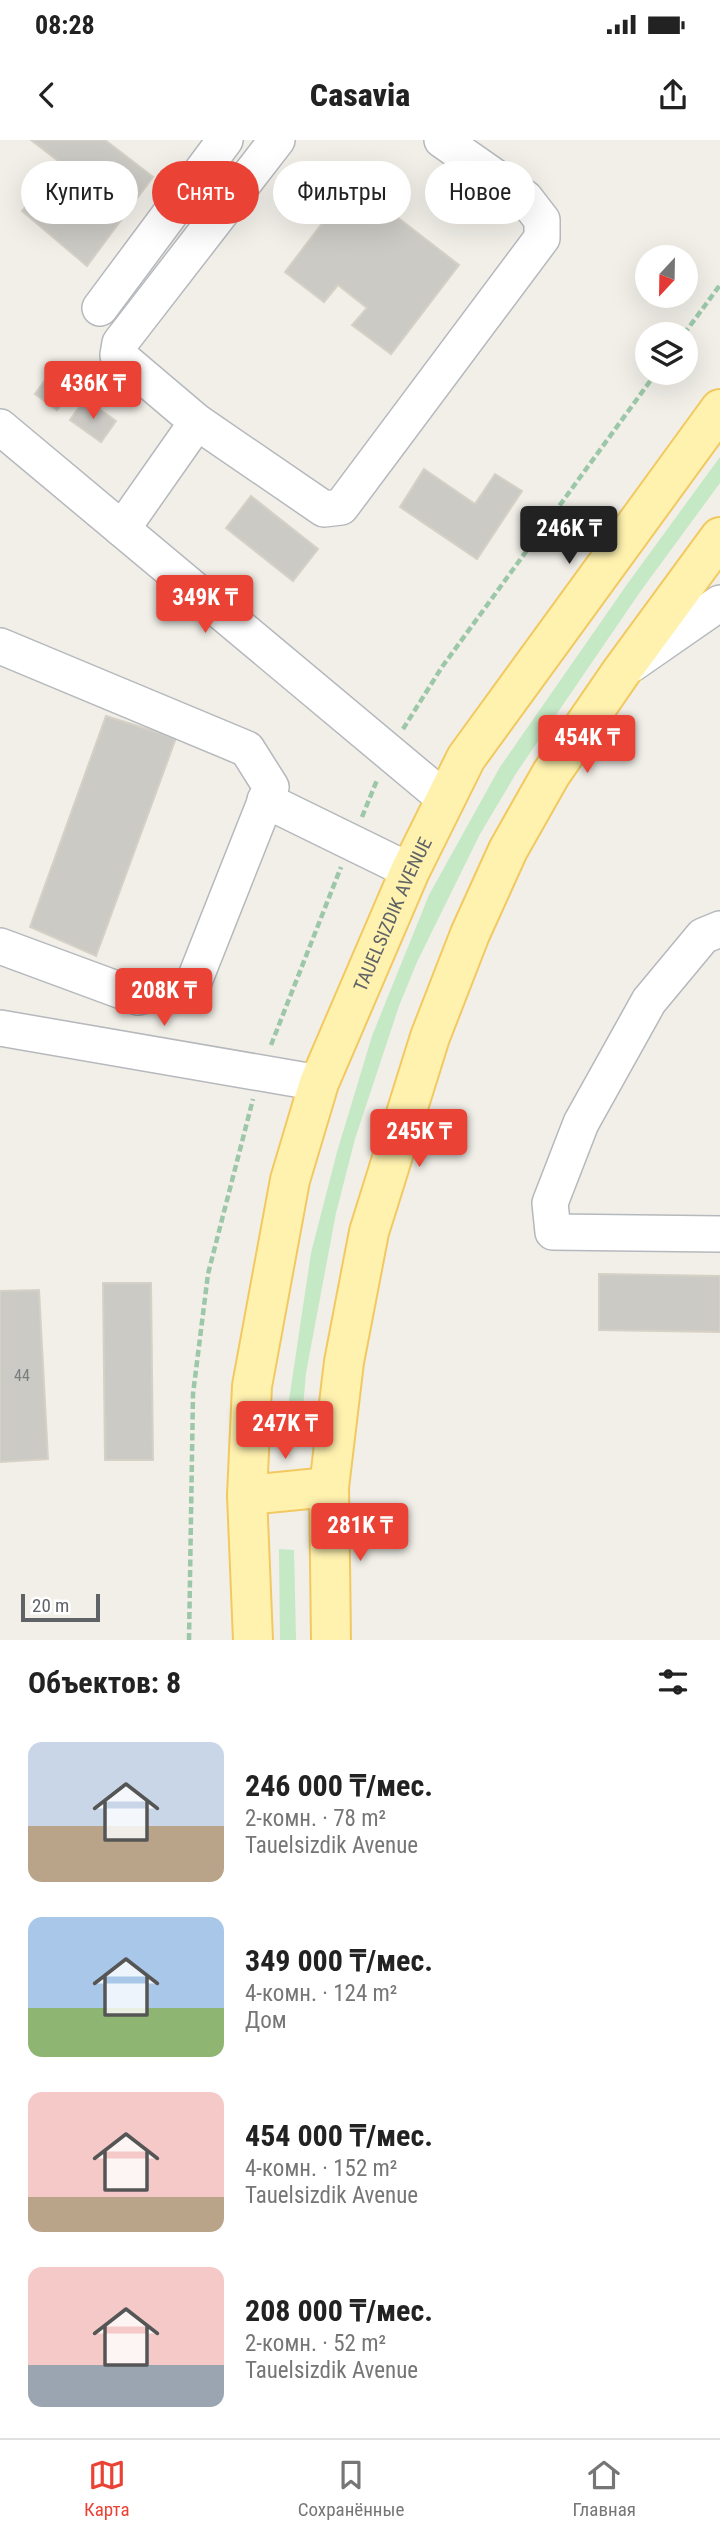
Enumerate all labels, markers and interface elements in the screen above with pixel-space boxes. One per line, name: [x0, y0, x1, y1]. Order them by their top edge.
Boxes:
text: 08:28: [35, 10, 95, 40]
icon: back: [28, 76, 66, 114]
text: Casavia: [310, 76, 410, 114]
icon: share: [654, 76, 692, 114]
chip: Купить: [21, 161, 138, 224]
chip: Снять: [152, 161, 259, 224]
chip: Фильтры: [273, 161, 411, 224]
chip: Новое: [425, 161, 535, 224]
north arrow: [635, 245, 698, 308]
map controls: [635, 245, 698, 385]
button: layers: [635, 322, 698, 385]
pin: 436K ₸: [36, 362, 150, 421]
text: 436K ₸: [60, 370, 126, 397]
pin: 246K ₸: [512, 506, 626, 566]
text: 246K ₸: [536, 515, 602, 542]
pin: 349K ₸: [148, 575, 262, 635]
text: 349K ₸: [172, 584, 238, 611]
pin: 454K ₸: [530, 716, 644, 775]
text: 454K ₸: [554, 724, 620, 751]
street label: TAUELSIZDIK AVENUE: [349, 833, 437, 995]
pin: 208K ₸: [107, 968, 221, 1028]
text: 208K ₸: [131, 977, 197, 1004]
pin: 245K ₸: [362, 1110, 476, 1169]
text: 245K ₸: [386, 1118, 452, 1145]
house number: 44: [14, 1366, 30, 1385]
pin: 247K ₸: [228, 1402, 342, 1461]
text: 247K ₸: [252, 1410, 318, 1437]
pin: 281K ₸: [303, 1504, 417, 1563]
text: 281K ₸: [327, 1512, 393, 1539]
scale bar: [21, 1591, 100, 1623]
text: 20 m: [32, 1594, 69, 1617]
icon: filters: [654, 1663, 692, 1701]
text: Объектов: 8: [28, 1665, 181, 1700]
text: 246 000 ₸/мес.: [245, 1768, 433, 1803]
icon: home: [84, 1770, 168, 1854]
text: 2-комн. · 78 m²: [245, 1805, 386, 1832]
text: Tauelsizdik Avenue: [245, 1832, 418, 1859]
text: 349 000 ₸/мес.: [245, 1943, 433, 1978]
icon: home: [84, 1945, 168, 2029]
text: 4-комн. · 124 m²: [245, 1980, 397, 2007]
text: Дом: [245, 2007, 287, 2034]
text: 454 000 ₸/мес.: [245, 2118, 433, 2153]
icon: home: [84, 2120, 168, 2204]
text: 4-комн. · 152 m²: [245, 2155, 397, 2182]
text: Tauelsizdik Avenue: [245, 2182, 418, 2209]
text: 208 000 ₸/мес.: [245, 2293, 433, 2328]
icon: home: [84, 2295, 168, 2379]
text: 2-комн. · 52 m²: [245, 2330, 386, 2357]
text: Tauelsizdik Avenue: [245, 2357, 418, 2384]
tab: Карта: [84, 2456, 130, 2521]
tab: Сохранённые: [298, 2456, 404, 2521]
tab: Главная: [573, 2456, 636, 2521]

